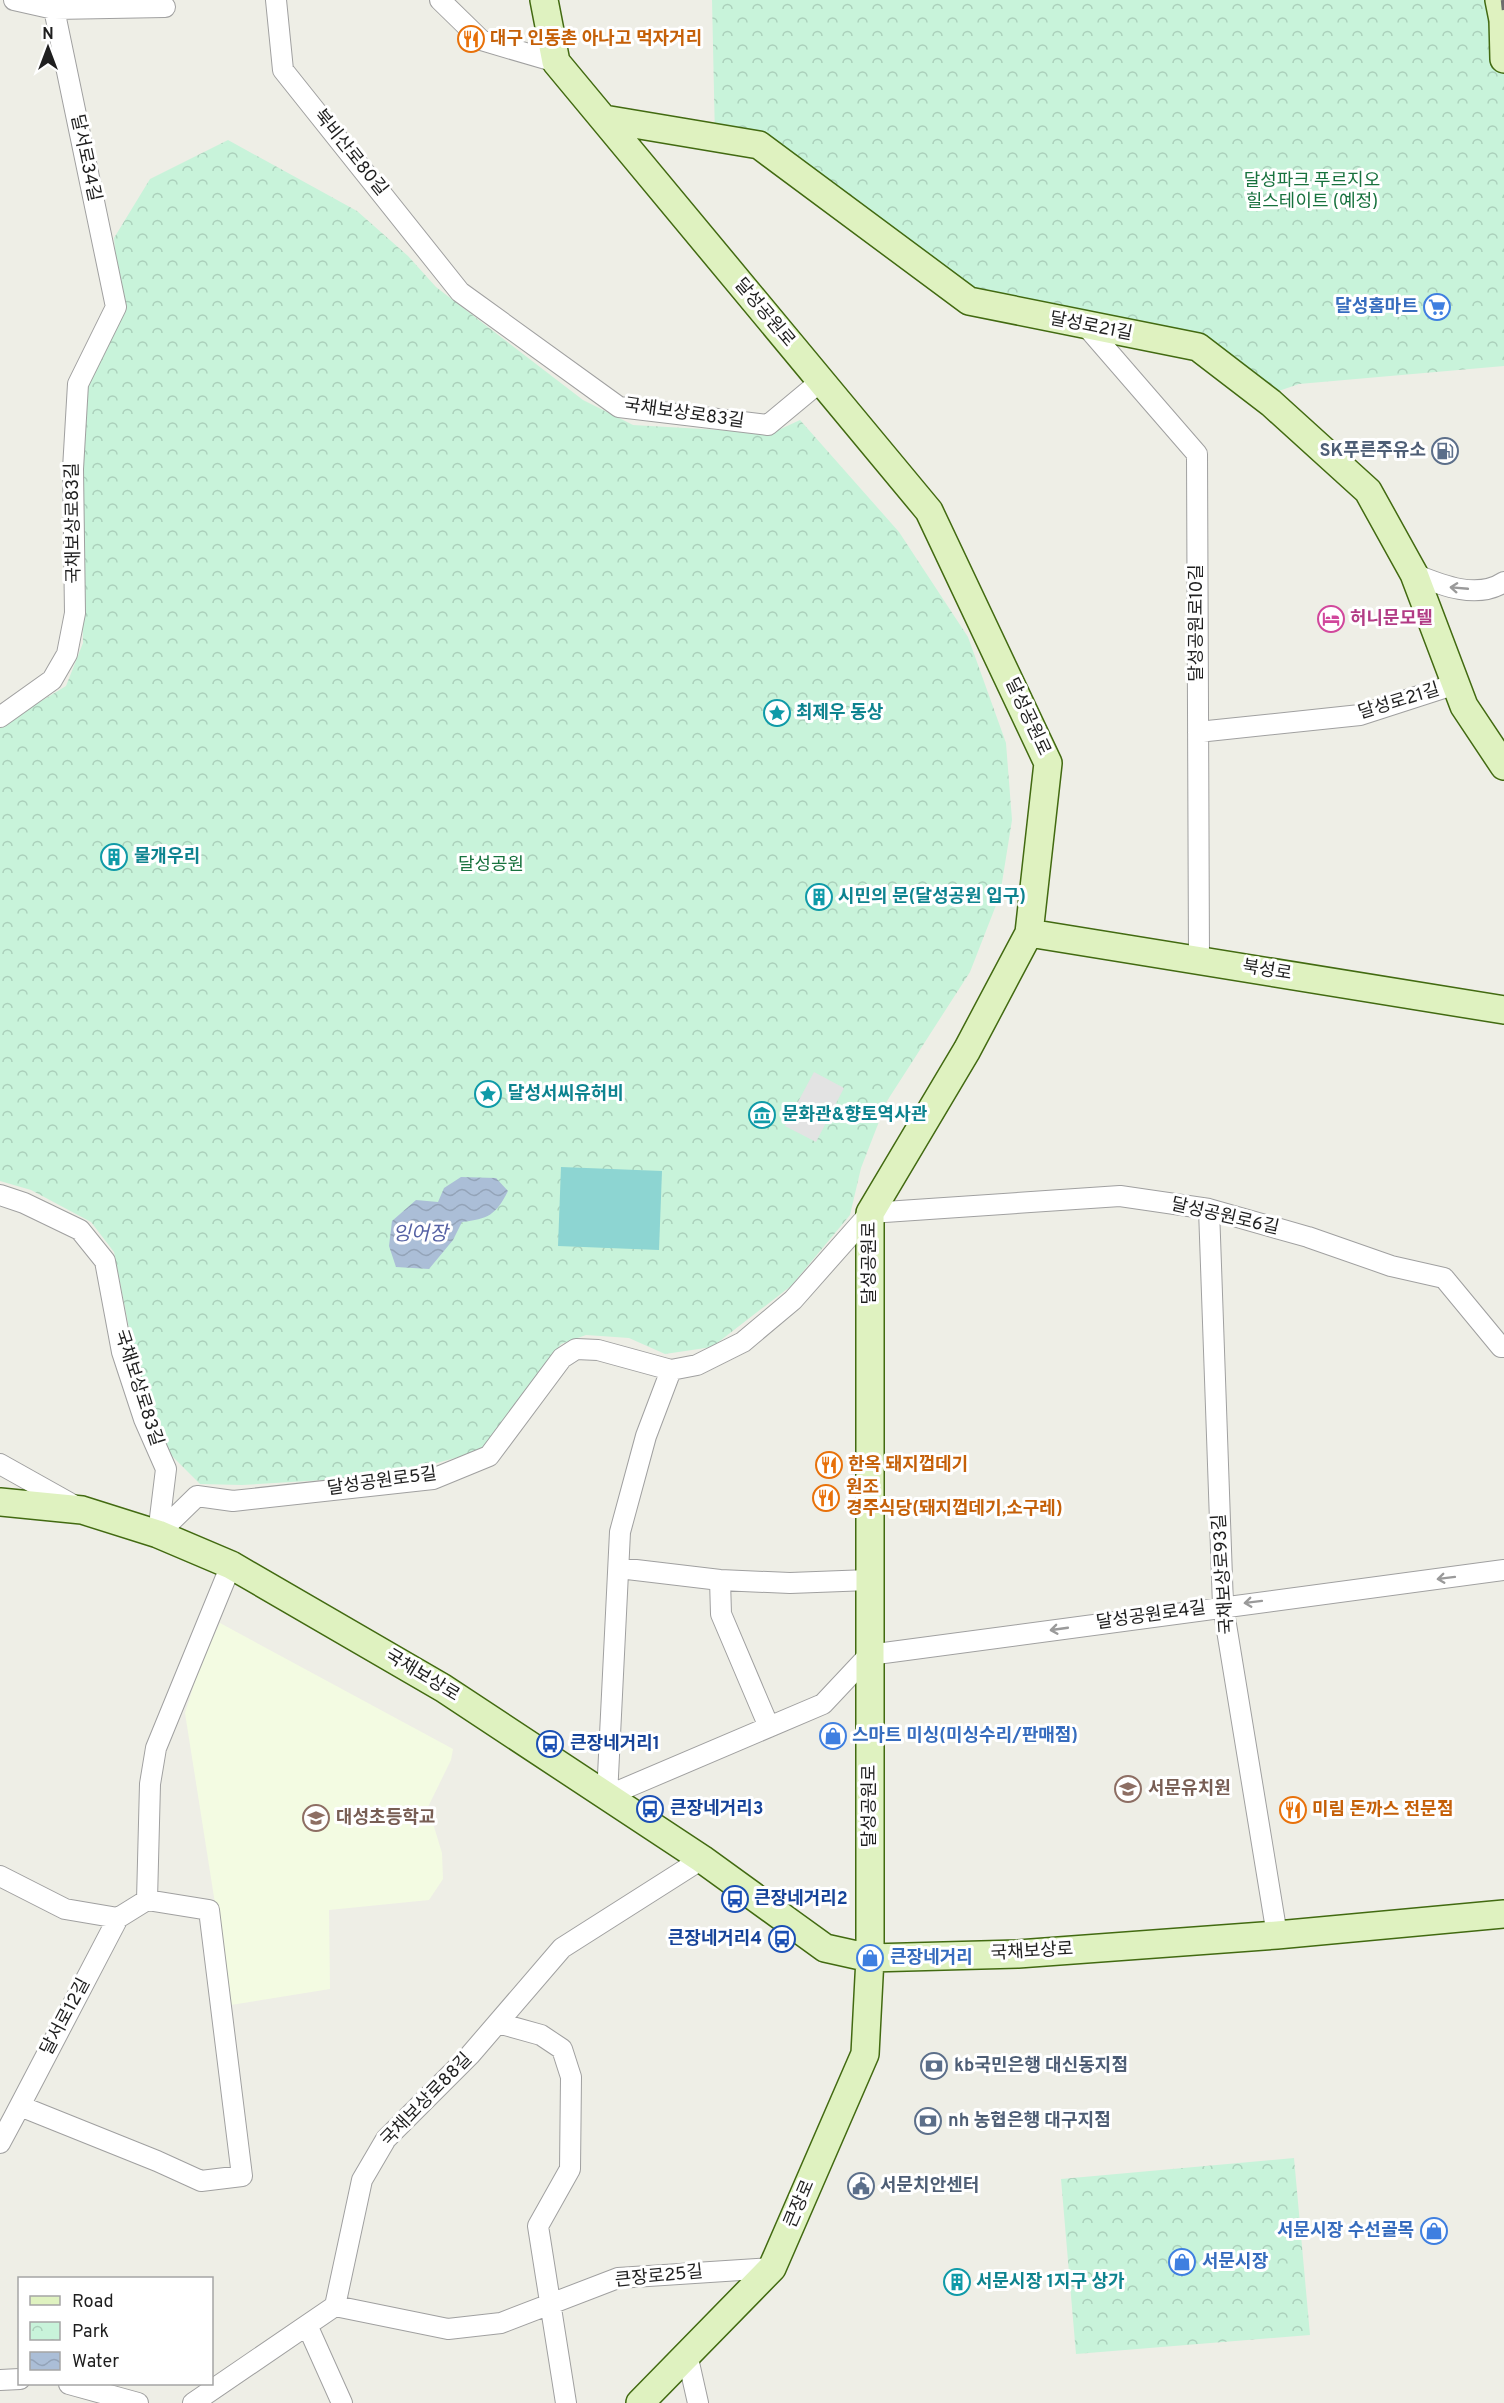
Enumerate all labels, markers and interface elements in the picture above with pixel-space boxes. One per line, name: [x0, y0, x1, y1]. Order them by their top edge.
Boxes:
north arrow: [18, 18, 78, 78]
restaurant icon: 대구 인동촌 아나고 먹자거리: [456, 24, 486, 54]
text: N: [42, 25, 54, 45]
place label: 대구 인동촌 아나고 먹자거리: [490, 28, 702, 51]
street label: 북비산로80길: [308, 105, 392, 201]
street label: 달서로34길: [65, 112, 105, 204]
park label: 달성파크 푸르지오 힐스테이트 (예정): [1244, 170, 1380, 214]
street label: 달성공원로: [729, 274, 799, 352]
supermarket icon: 달성홈마트: [1422, 292, 1452, 322]
place label: 달성홈마트: [1335, 296, 1418, 319]
street label: 달성로21길: [1048, 308, 1134, 346]
street label: 국채보상로83길: [622, 394, 746, 434]
fuel station icon: SK푸른주유소: [1430, 436, 1460, 466]
place label: SK푸른주유소: [1319, 440, 1426, 463]
street label: 국채보상로83길: [61, 462, 87, 584]
street label: 달성공원로10길: [1186, 564, 1209, 682]
one-way arrow: [1449, 582, 1469, 593]
hotel icon: 허니문모텔: [1316, 604, 1346, 634]
place label: 허니문모텔: [1350, 608, 1433, 631]
street label: 달성공원로: [999, 675, 1055, 759]
street label: 달성로21길: [1355, 679, 1443, 725]
place icon: 최제우 동상: [762, 698, 792, 728]
place label: 최제우 동상: [796, 702, 884, 725]
building icon: 물개우리: [99, 842, 129, 872]
place label: 물개우리: [134, 846, 200, 869]
park label: 달성공원: [458, 854, 524, 877]
building icon: 시민의 문(달성공원 입구): [804, 882, 834, 912]
place label: 시민의 문(달성공원 입구): [838, 886, 1026, 909]
street label: 북성로: [1241, 956, 1293, 986]
place icon: 달성서씨유허비: [473, 1079, 503, 1109]
place label: 달성서씨유허비: [508, 1083, 624, 1106]
museum icon: 문화관&향토역사관: [747, 1100, 777, 1130]
place label: 문화관&향토역사관: [782, 1104, 928, 1127]
street label: 달성공원로6길: [1169, 1193, 1281, 1241]
water label: 잉어장: [392, 1222, 450, 1248]
street label: 달성공원로: [859, 1222, 882, 1304]
street label: 국채보상로83길: [108, 1327, 168, 1449]
restaurant icon: 한옥 돼지껍데기: [814, 1450, 844, 1480]
place label: 한옥 돼지껍데기: [848, 1454, 968, 1477]
street label: 달성공원로5길: [326, 1463, 438, 1501]
place label: 원조 경주식당(돼지껍데기,소구레): [846, 1477, 1063, 1521]
restaurant icon: 원조 경주식당(돼지껍데기,소구레): [811, 1483, 841, 1513]
street label: 국채보상로93길: [1208, 1513, 1240, 1635]
one-way arrow: [1437, 1572, 1456, 1583]
street label: 달성공원로4길: [1095, 1597, 1207, 1635]
one-way arrow: [1243, 1597, 1263, 1608]
one-way arrow: [1050, 1623, 1070, 1634]
street label: 국채보상로: [381, 1645, 463, 1707]
shop icon: 스마트 미싱(미싱수리/판매점): [818, 1721, 848, 1751]
place label: 스마트 미싱(미싱수리/판매점): [852, 1725, 1078, 1748]
bus stop icon: 큰장네거리1: [535, 1729, 565, 1759]
place label: 큰장네거리1: [570, 1733, 660, 1756]
street label: 달성공원로: [859, 1765, 882, 1847]
school or university icon: 서문유치원: [1113, 1774, 1143, 1804]
place label: 서문유치원: [1148, 1778, 1231, 1801]
bus stop icon: 큰장네거리3: [635, 1794, 665, 1824]
restaurant icon: 미림 돈까스 전문점: [1278, 1795, 1308, 1825]
place label: 큰장네거리3: [670, 1798, 764, 1821]
place label: 미림 돈까스 전문점: [1312, 1799, 1453, 1822]
school or university icon: 대성초등학교: [301, 1803, 331, 1833]
place label: 대성초등학교: [336, 1807, 435, 1830]
bus stop icon: 큰장네거리2: [720, 1884, 750, 1914]
place label: 큰장네거리2: [754, 1888, 848, 1911]
bus stop icon: 큰장네거리4: [767, 1924, 797, 1954]
place label: 큰장네거리4: [668, 1928, 762, 1951]
street label: 국채보상로: [990, 1938, 1074, 1966]
shop icon: 큰장네거리: [855, 1943, 885, 1973]
place label: 큰장네거리: [890, 1947, 973, 1970]
street label: 달서로12길: [36, 1975, 96, 2059]
street label: 국채보상로88길: [377, 2048, 477, 2152]
bank icon: kb국민은행 대신동지점: [919, 2051, 949, 2081]
place label: kb국민은행 대신동지점: [954, 2055, 1128, 2078]
bank icon: nh 농협은행 대구지점: [913, 2106, 943, 2136]
place label: nh 농협은행 대구지점: [948, 2110, 1111, 2133]
public building icon: 서문치안센터: [846, 2171, 876, 2201]
place label: 서문치안센터: [880, 2175, 979, 2198]
street label: 큰장로: [780, 2177, 820, 2231]
shop icon: 서문시장 수선골목: [1419, 2216, 1449, 2246]
place label: 서문시장 수선골목: [1277, 2220, 1414, 2243]
shop icon: 서문시장: [1167, 2247, 1197, 2277]
place label: 서문시장: [1202, 2251, 1269, 2274]
street label: 큰장로25길: [614, 2261, 704, 2293]
building icon: 서문시장 1지구 상가: [942, 2267, 972, 2297]
place label: 서문시장 1지구 상가: [976, 2271, 1125, 2294]
legend: [18, 2277, 213, 2385]
text: Road: [72, 2291, 114, 2314]
text: Park: [72, 2321, 109, 2344]
text: Water: [72, 2351, 119, 2374]

